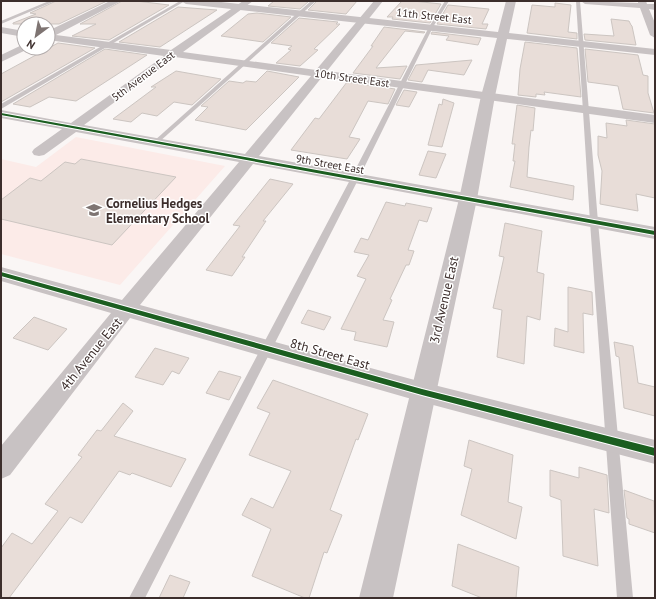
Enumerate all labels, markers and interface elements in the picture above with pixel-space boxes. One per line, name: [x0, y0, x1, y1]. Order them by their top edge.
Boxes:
street label: 11th Street East: [396, 5, 472, 27]
north arrow: [16, 16, 56, 56]
text: N: [24, 37, 37, 52]
street label: 5th Avenue East: [109, 48, 178, 104]
street label: 10th Street East: [314, 66, 391, 90]
street label: 9th Street East: [295, 151, 366, 177]
place label: Cornelius Hedges Elementary School: [106, 195, 210, 227]
school or university icon: Cornelius Hedges Elementary School: [85, 201, 103, 219]
street label: 3rd Avenue East: [426, 254, 462, 345]
street label: 4th Avenue East: [56, 314, 126, 394]
street label: 8th Street East: [288, 335, 372, 374]

